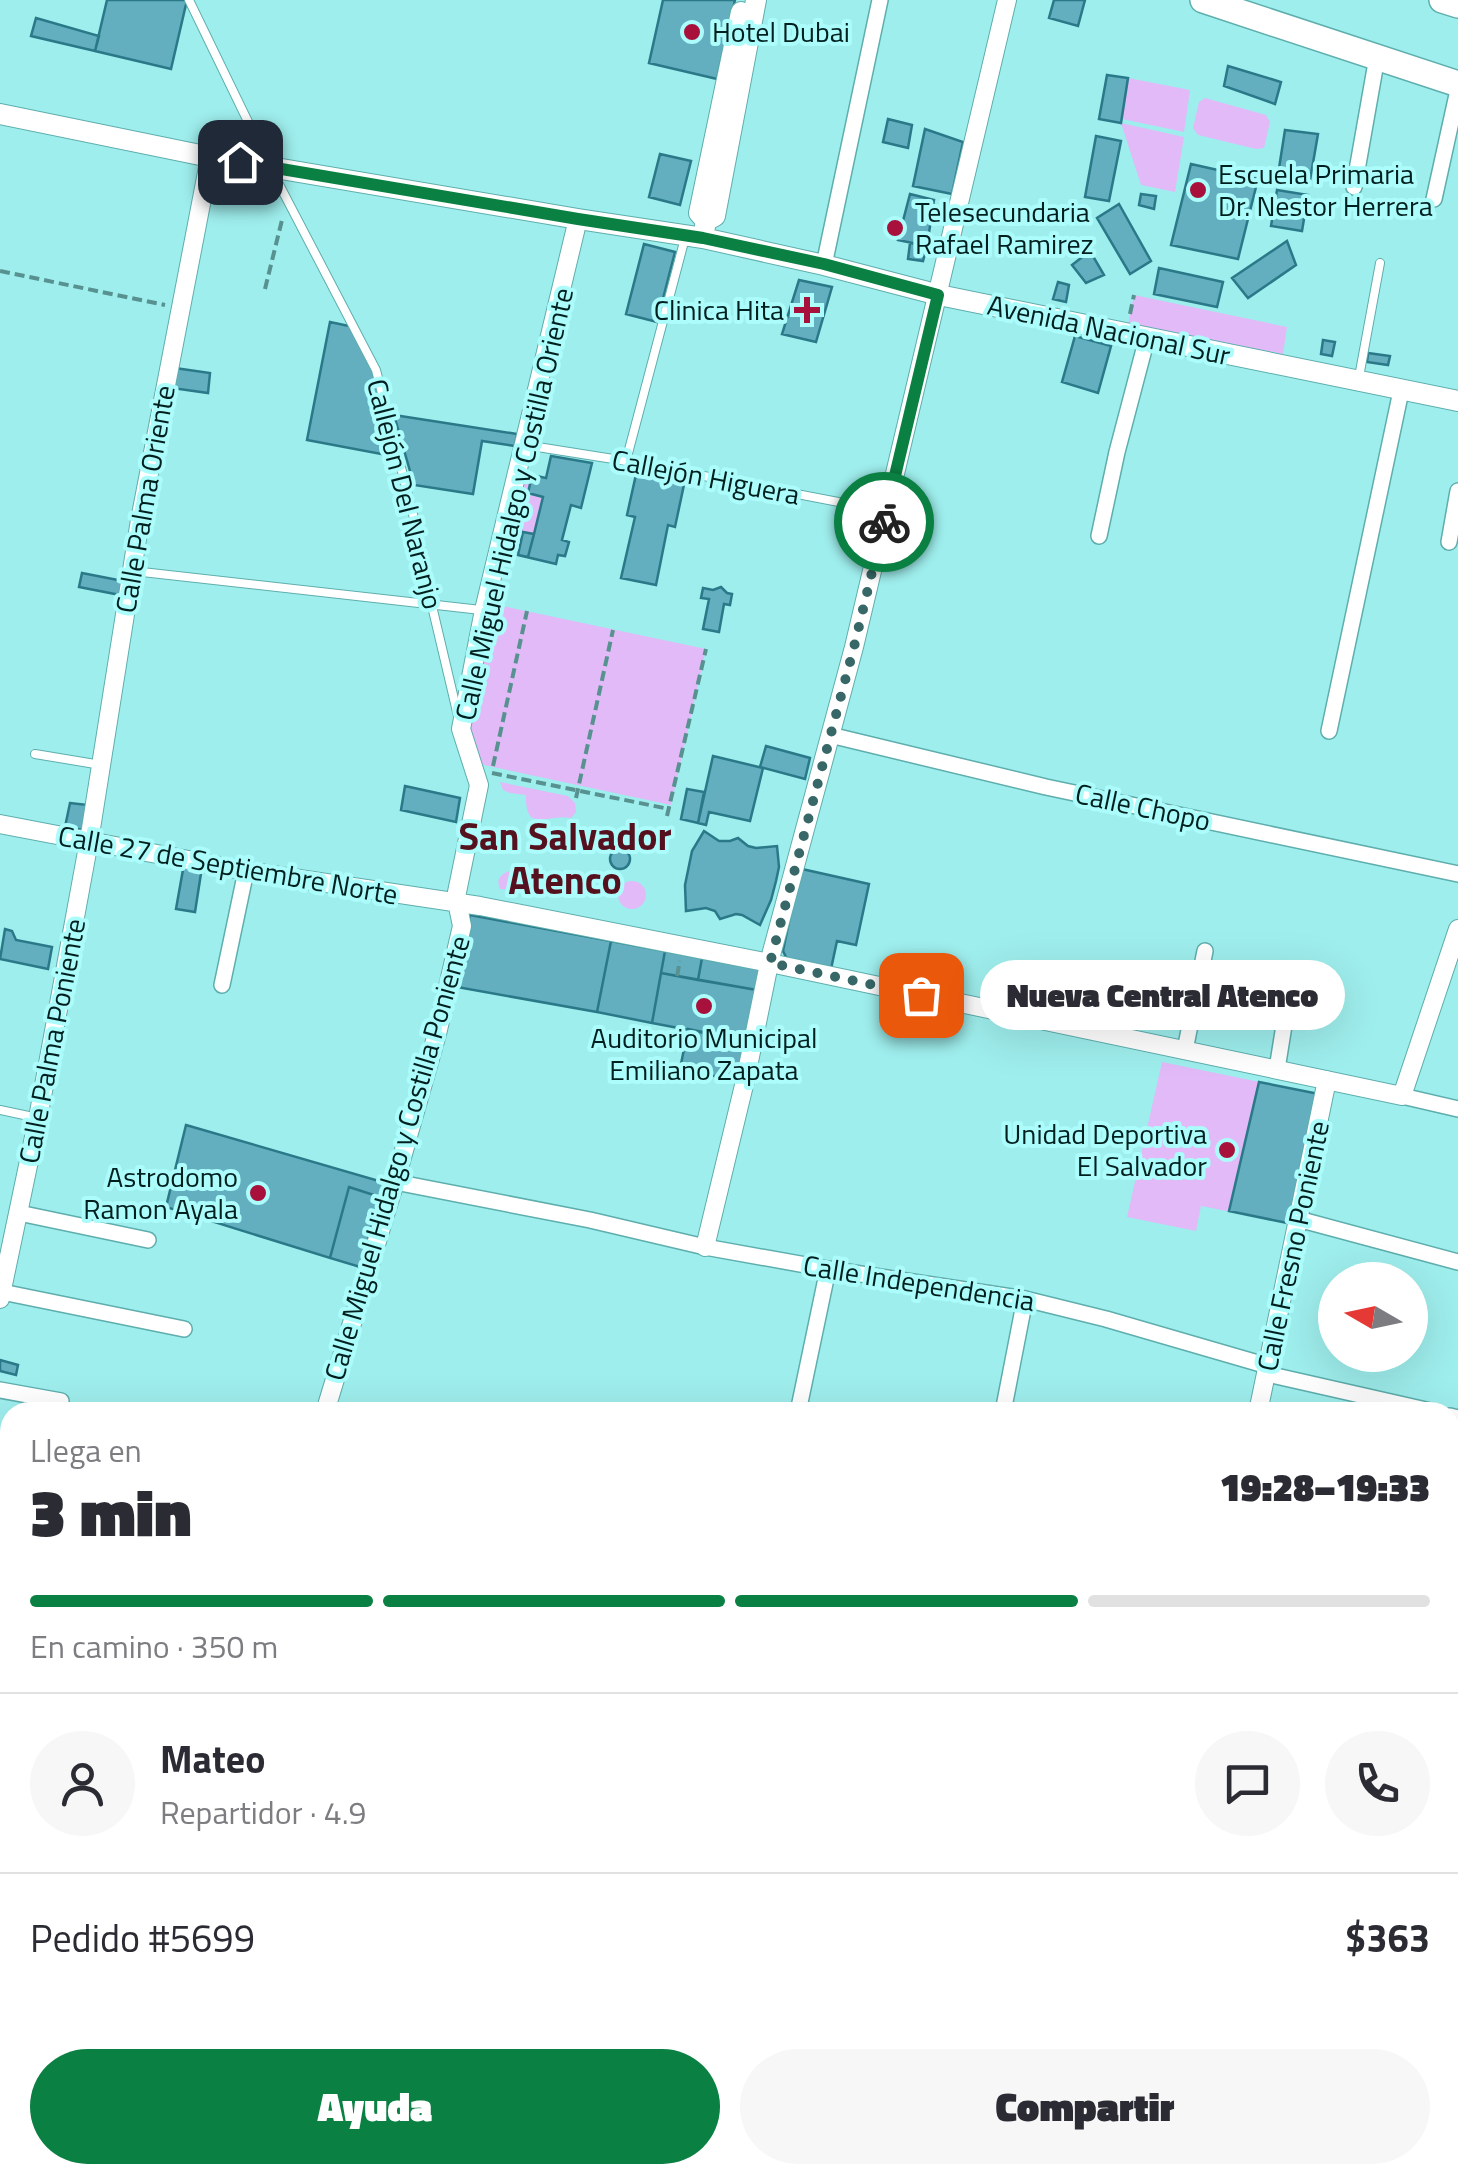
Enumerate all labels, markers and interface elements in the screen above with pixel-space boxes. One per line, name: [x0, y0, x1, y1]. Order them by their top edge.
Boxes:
place label: Hotel Dubai: [712, 10, 850, 53]
marker: Hotel Dubai: [681, 21, 703, 43]
pin: [198, 120, 283, 205]
icon: home: [213, 135, 268, 190]
place label: Escuela Primaria Dr. Nestor Herrera: [1218, 152, 1433, 227]
marker: Escuela Primaria Dr. Nestor Herrera: [1187, 179, 1209, 201]
place label: Telesecundaria Rafael Ramirez: [915, 190, 1093, 265]
marker: Telesecundaria Rafael Ramirez: [884, 217, 906, 239]
street label: Calle Miguel Hidalgo y Costilla Oriente: [443, 283, 584, 724]
street label: Avenida Nacional Sur: [984, 283, 1235, 376]
place label: Clinica Hita: [654, 288, 784, 331]
marker: Clinica Hita: [794, 297, 820, 323]
street label: Callejón Del Naranjo: [356, 374, 455, 614]
street label: Calle Palma Oriente: [103, 382, 186, 616]
street label: Callejón Higuera: [608, 437, 804, 516]
courier: [834, 472, 934, 572]
icon: bike: [857, 495, 912, 550]
street label: Calle Chopo: [1072, 771, 1215, 842]
district label: San Salvador Atenco: [458, 807, 672, 909]
street label: Calle 27 de Septiembre Norte: [55, 813, 401, 916]
street label: Calle Palma Poniente: [7, 915, 96, 1167]
street label: Calle Miguel Hidalgo y Costilla Poniente: [312, 930, 481, 1385]
pin: [879, 953, 964, 1038]
callout: Nueva Central Atenco: [981, 960, 1346, 1030]
icon: bag: [894, 968, 949, 1023]
text: Nueva Central Atenco: [1007, 971, 1318, 1019]
marker: Auditorio Municipal Emiliano Zapata: [693, 995, 715, 1017]
place label: Auditorio Municipal Emiliano Zapata: [590, 1016, 818, 1091]
place label: Unidad Deportiva El Salvador: [1003, 1112, 1207, 1187]
street label: Calle Fresno Poniente: [1245, 1117, 1340, 1375]
marker: Unidad Deportiva El Salvador: [1216, 1139, 1238, 1161]
place label: Astrodomo Ramon Ayala: [83, 1155, 238, 1230]
marker: Astrodomo Ramon Ayala: [247, 1182, 269, 1204]
street label: Calle Independencia: [800, 1243, 1038, 1322]
north arrow: [1318, 1262, 1428, 1372]
map controls: [1318, 1262, 1428, 1372]
text: Llega en: [30, 1426, 142, 1474]
text: 19:28–19:33: [1220, 1458, 1430, 1516]
text: 3 min: [30, 1462, 191, 1561]
text: En camino · 350 m: [30, 1622, 278, 1670]
text: Mateo: [160, 1730, 265, 1788]
button: person: [30, 1731, 135, 1836]
button: chat: [1195, 1731, 1300, 1836]
button: phone: [1325, 1731, 1430, 1836]
text: Repartidor · 4.9: [160, 1788, 366, 1836]
text: Pedido #5699: [30, 1909, 255, 1967]
text: $363: [1345, 1909, 1430, 1967]
button: Ayuda: [30, 2049, 720, 2164]
button: Compartir: [740, 2049, 1430, 2164]

